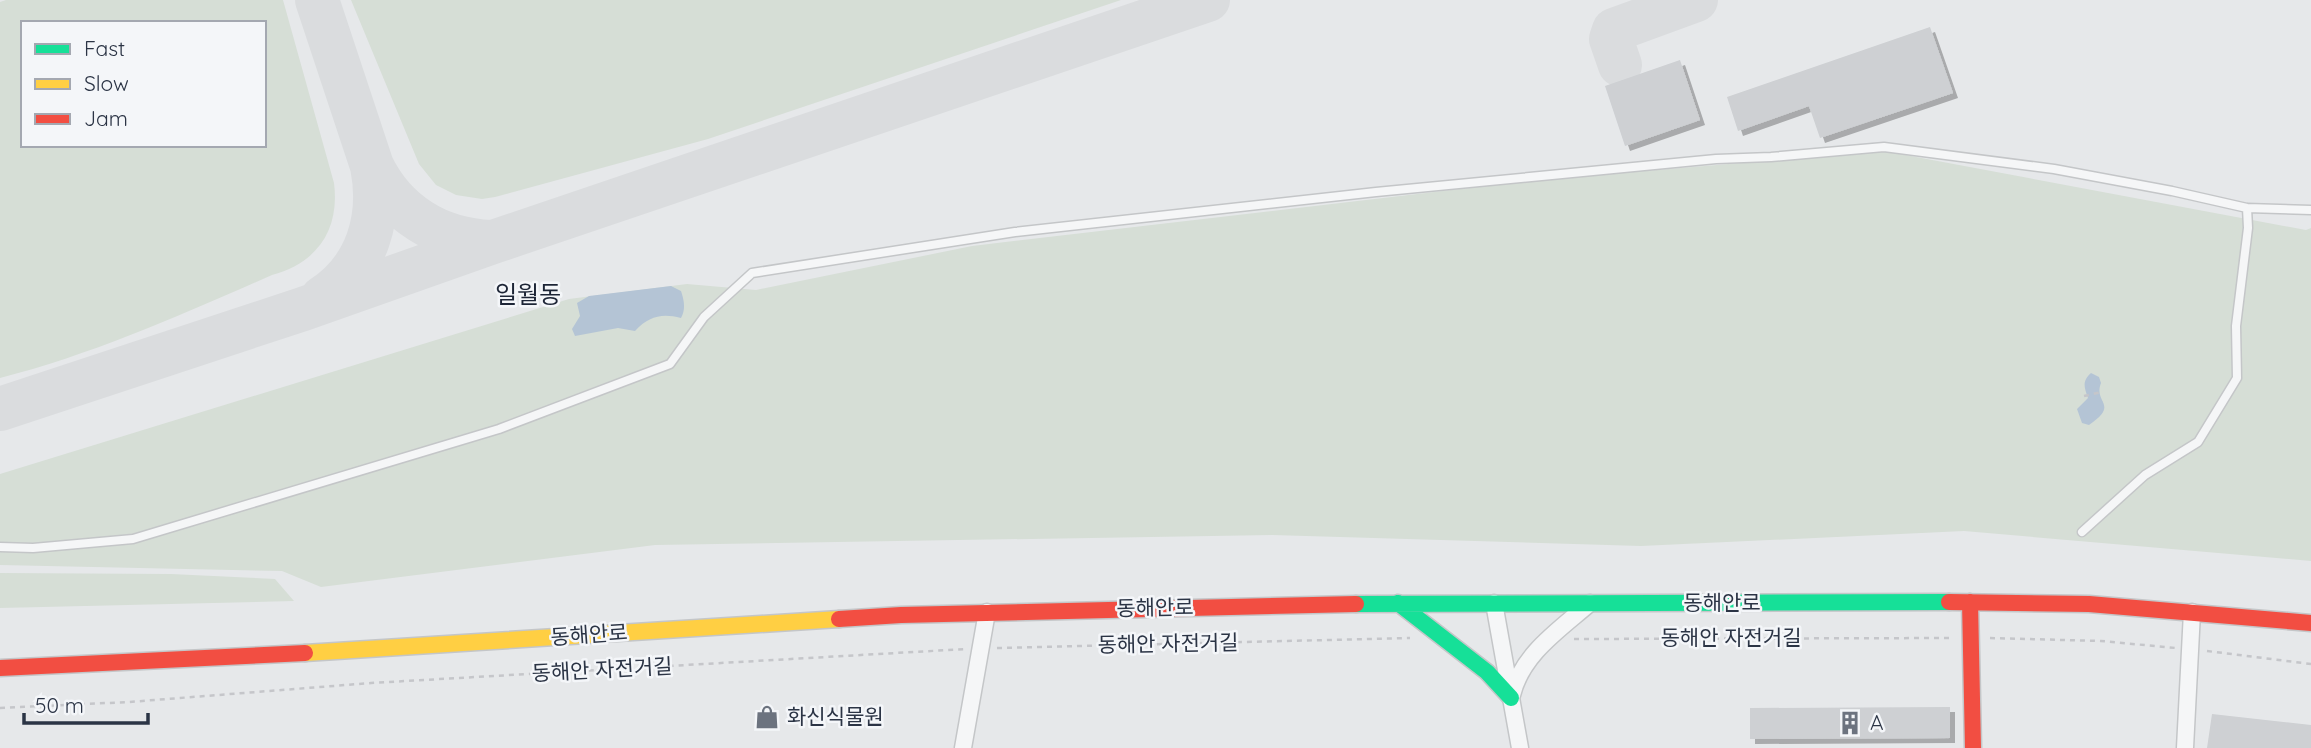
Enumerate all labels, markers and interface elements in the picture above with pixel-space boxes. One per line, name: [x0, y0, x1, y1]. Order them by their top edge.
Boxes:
legend: [21, 21, 266, 147]
text: Fast: [84, 35, 125, 61]
text: Slow: [84, 70, 129, 96]
text: Jam: [84, 105, 128, 131]
district label: 일월동: [495, 279, 561, 309]
street label: 동해안로: [1683, 589, 1761, 615]
street label: 동해안로: [1116, 593, 1194, 621]
street label: 동해안로: [549, 618, 628, 650]
street label: 동해안 자전거길: [1661, 624, 1801, 650]
street label: 동해안 자전거길: [1097, 629, 1239, 657]
street label: 동해안 자전거길: [531, 652, 673, 686]
scale bar: [24, 682, 149, 726]
text: 50 m: [35, 692, 84, 718]
shop icon: 화신식물원: [753, 703, 781, 731]
place label: 화신식물원: [787, 703, 884, 729]
building icon: A: [1836, 709, 1864, 737]
place label: A: [1870, 709, 1884, 735]

